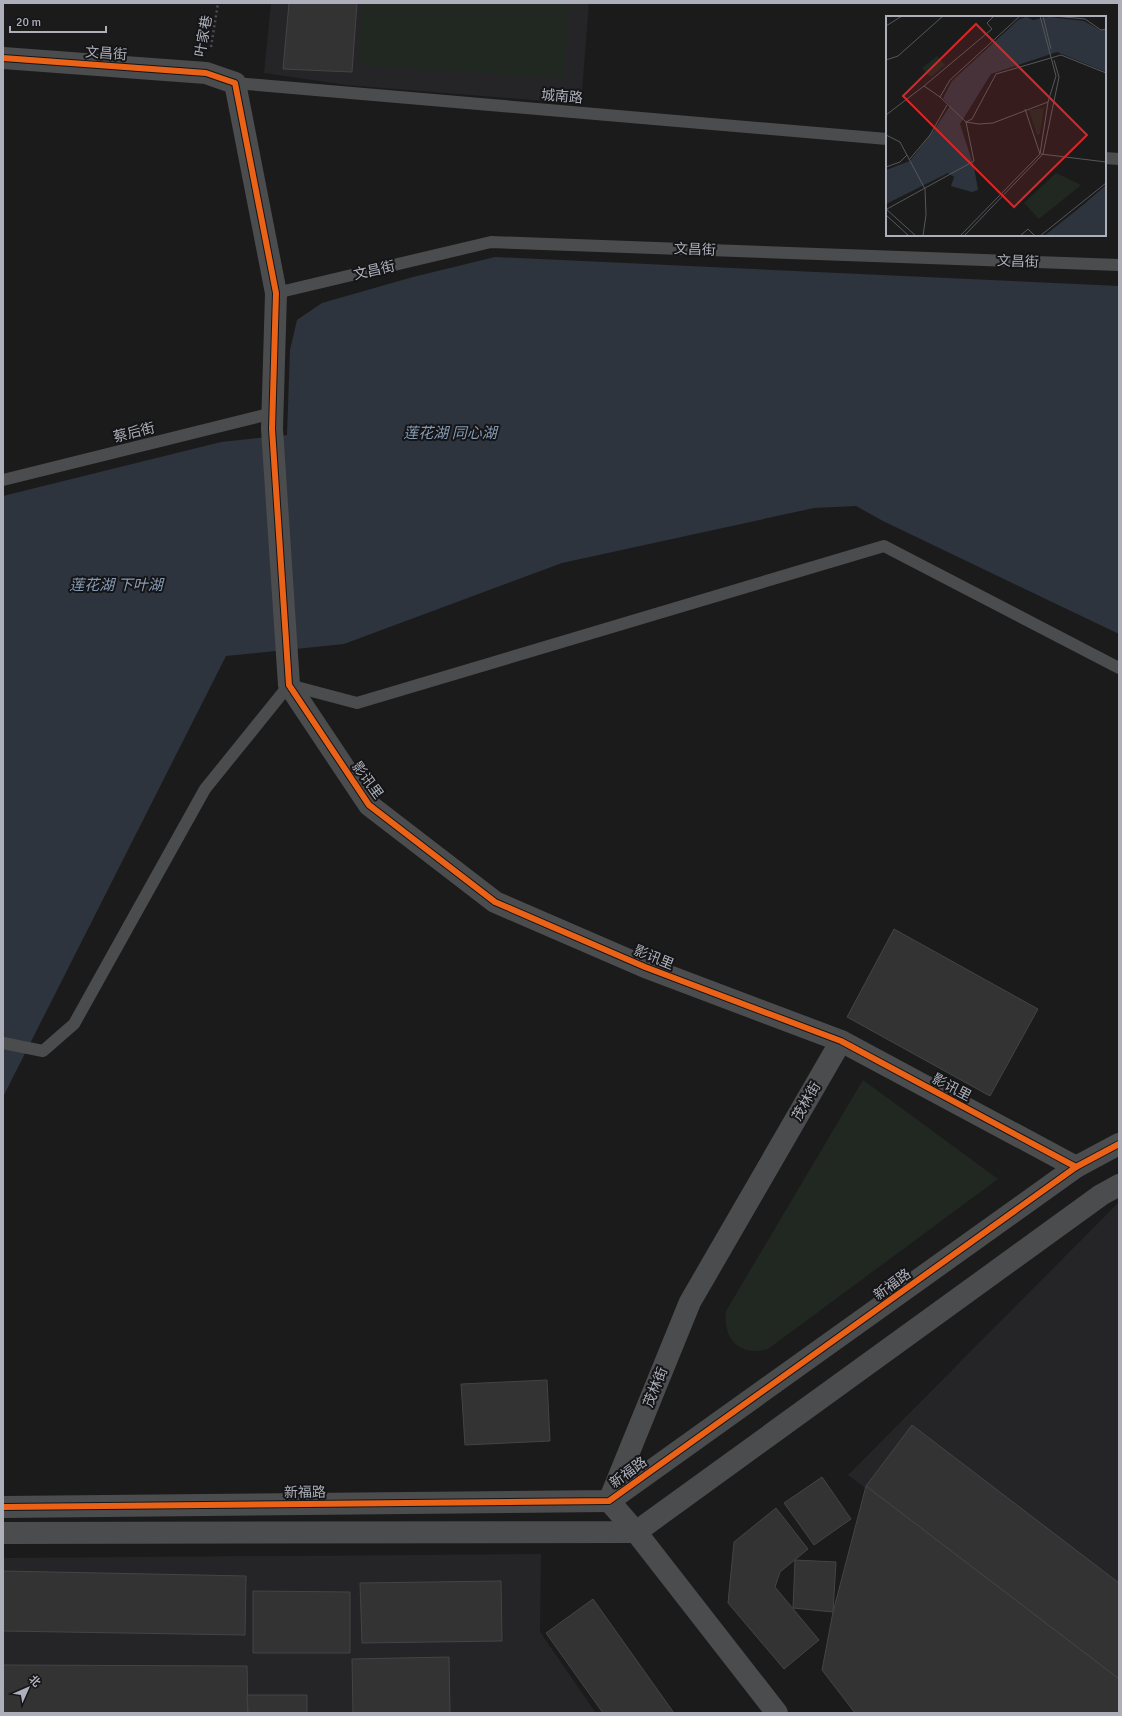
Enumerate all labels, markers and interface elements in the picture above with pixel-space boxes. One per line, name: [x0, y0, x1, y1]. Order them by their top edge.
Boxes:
scale bar: [10, 8, 106, 34]
street label: 叶家巷: [191, 14, 216, 58]
text: 20 m: [16, 15, 41, 30]
inset map: [886, 16, 1106, 236]
street label: 文昌街: [84, 44, 128, 63]
street label: 城南路: [540, 86, 584, 107]
street label: 文昌街: [674, 240, 716, 259]
street label: 文昌街: [997, 252, 1039, 271]
street label: 文昌街: [352, 257, 396, 283]
street label: 蔡后街: [112, 419, 157, 446]
water label: 莲花湖 同心湖: [403, 424, 499, 442]
water label: 莲花湖 下叶湖: [69, 576, 165, 594]
street label: 影讯里: [348, 758, 387, 802]
street label: 影讯里: [631, 942, 676, 973]
street label: 影讯里: [929, 1070, 974, 1105]
street label: 茂林街: [789, 1079, 824, 1124]
street label: 新福路: [870, 1265, 914, 1304]
street label: 茂林街: [640, 1365, 671, 1410]
street label: 新福路: [606, 1453, 650, 1492]
street label: 新福路: [284, 1484, 326, 1501]
north arrow: [8, 1668, 48, 1708]
text: 北: [26, 1673, 43, 1690]

